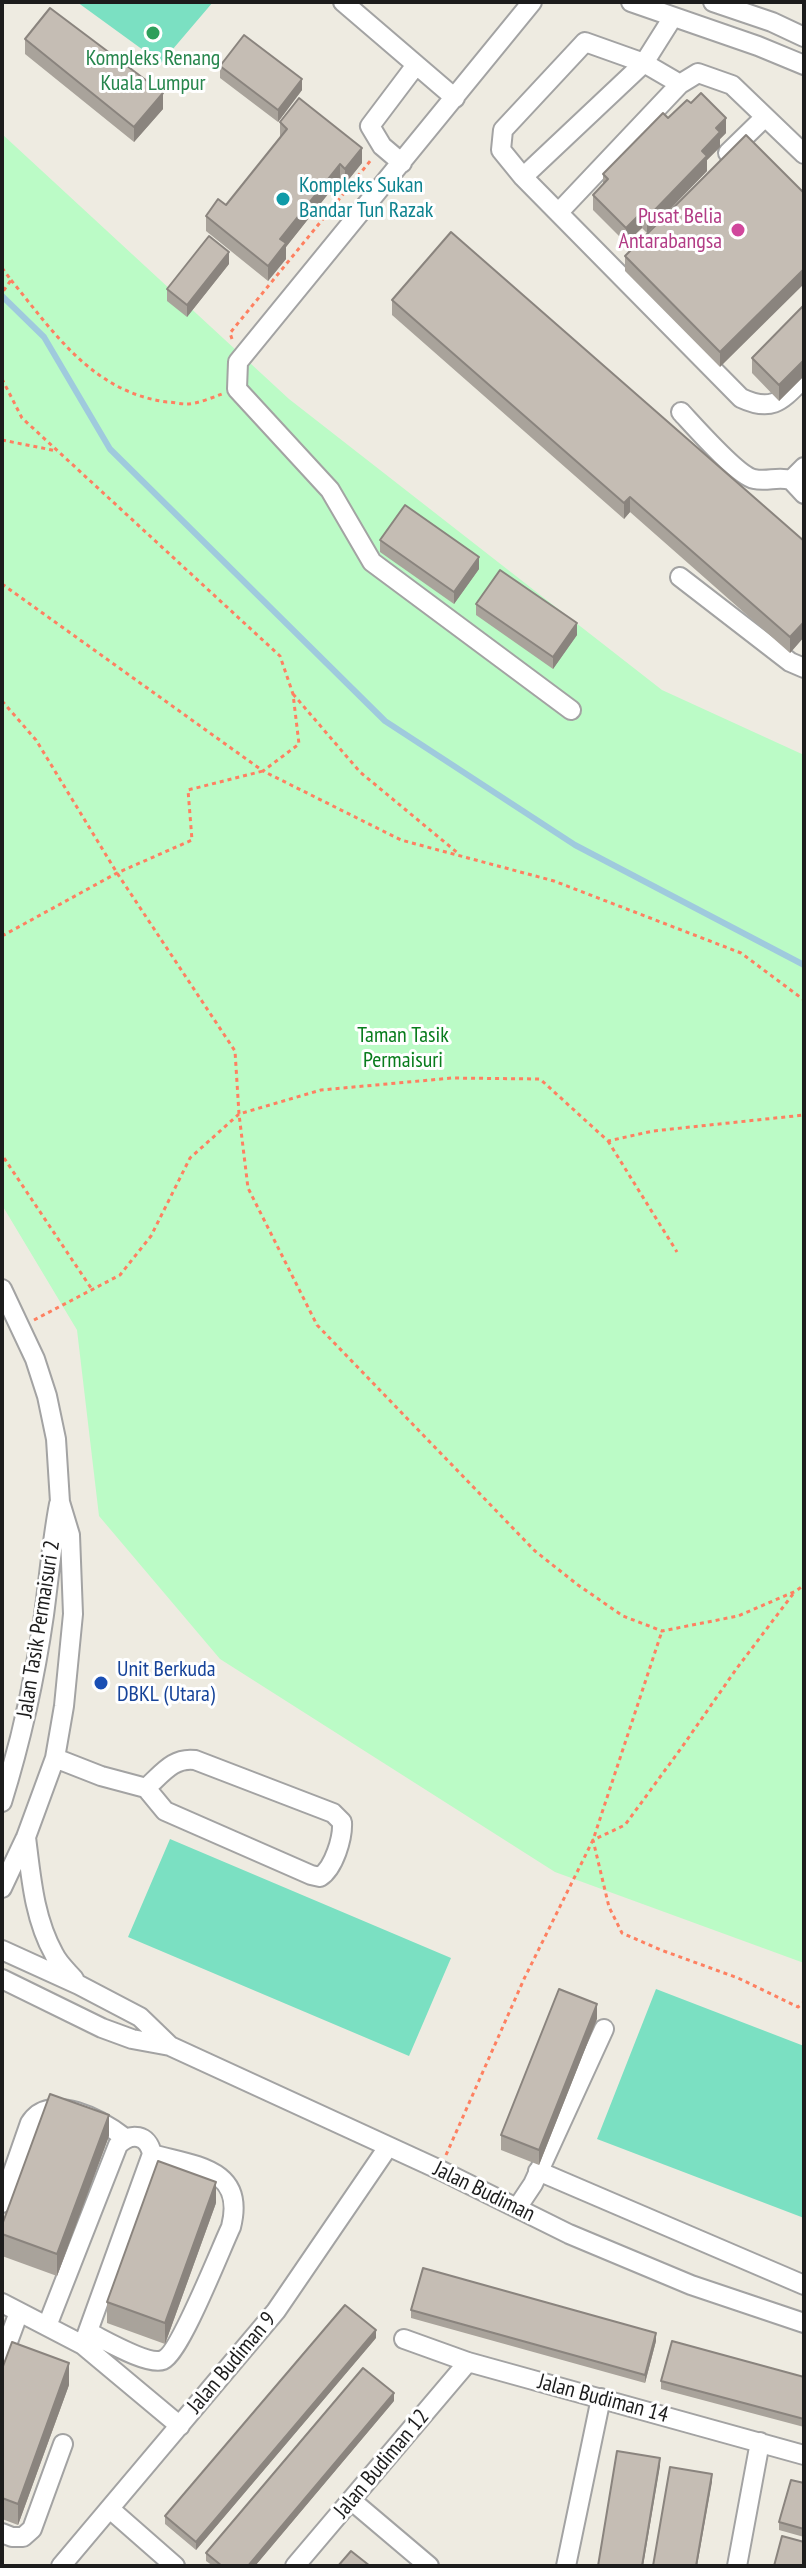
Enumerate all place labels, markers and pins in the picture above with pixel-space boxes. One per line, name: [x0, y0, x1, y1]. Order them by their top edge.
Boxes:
marker: Kompleks Renang Kuala Lumpur: [144, 24, 162, 42]
place label: Kompleks Renang Kuala Lumpur: [86, 46, 220, 98]
place label: Kompleks Sukan Bandar Tun Razak: [299, 173, 433, 224]
marker: Kompleks Sukan Bandar Tun Razak: [274, 190, 292, 208]
place label: Pusat Belia Antarabangsa: [619, 204, 722, 256]
marker: Pusat Belia Antarabangsa: [729, 221, 747, 239]
place label: Unit Berkuda DBKL (Utara): [117, 1657, 215, 1708]
marker: Unit Berkuda DBKL (Utara): [92, 1674, 110, 1692]

